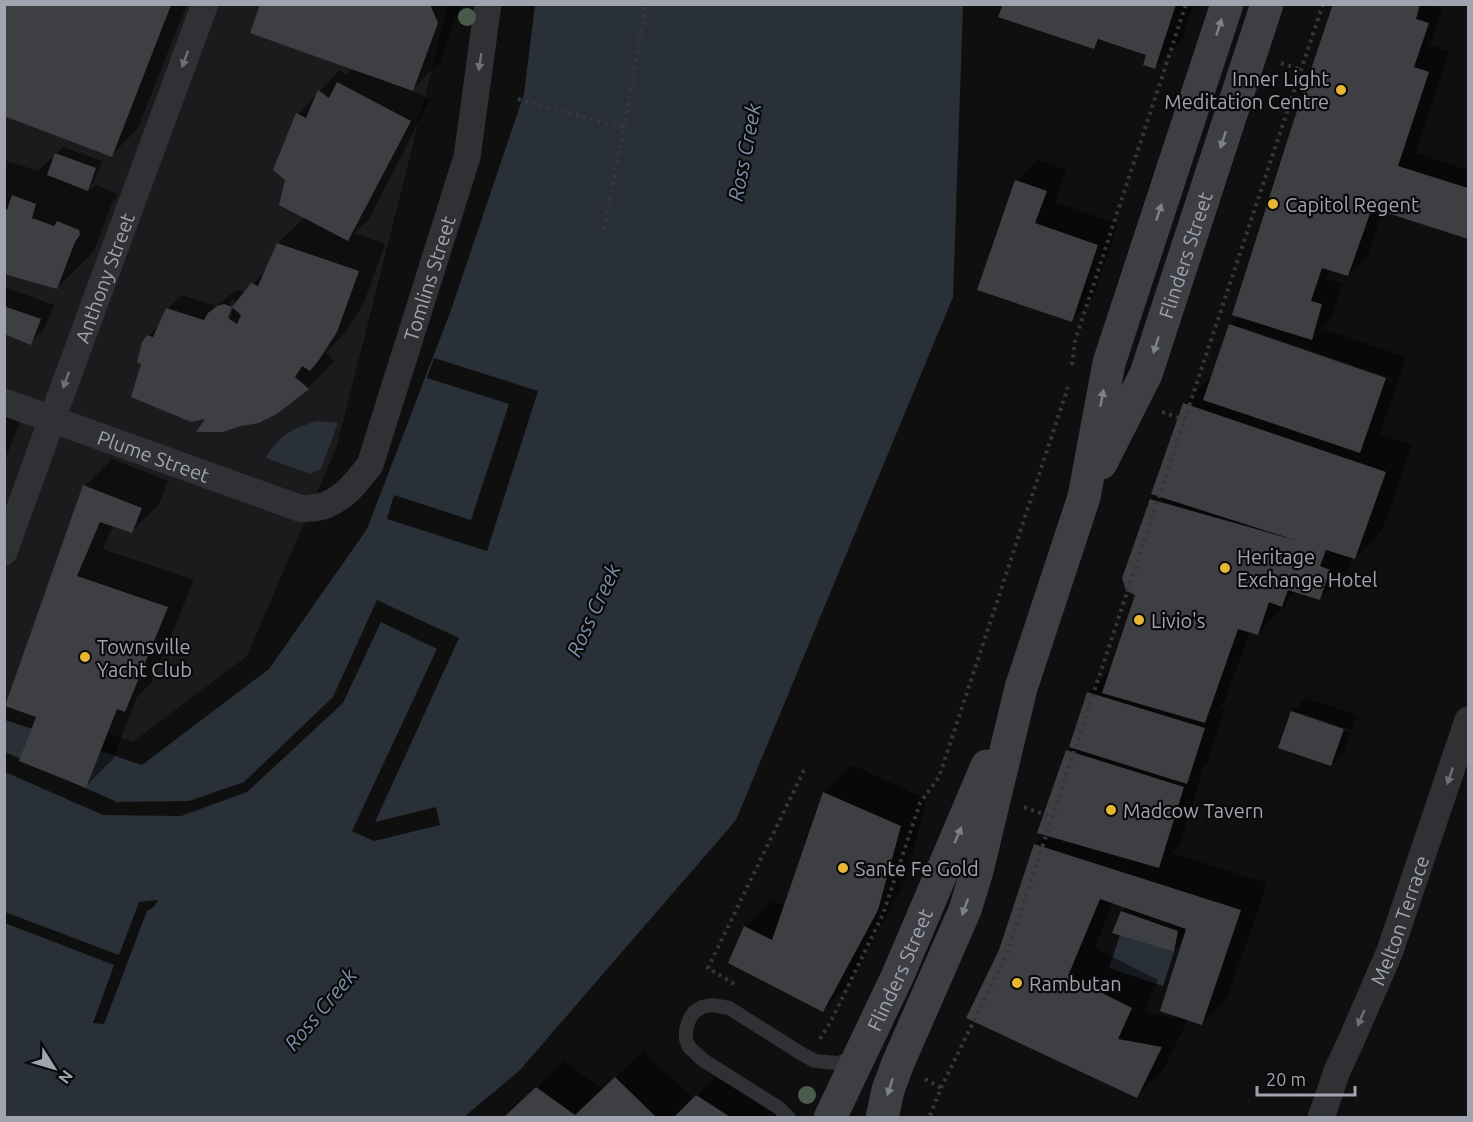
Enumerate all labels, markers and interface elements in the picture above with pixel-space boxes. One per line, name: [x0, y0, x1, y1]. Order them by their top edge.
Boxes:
one-way arrow: [1215, 18, 1225, 36]
one-way arrow: [180, 50, 189, 68]
one-way arrow: [475, 53, 484, 72]
place label: Inner Light Meditation Centre: [1164, 67, 1329, 113]
marker: Inner Light Meditation Centre: [1334, 83, 1348, 97]
water label: Ross Creek: [723, 101, 765, 203]
one-way arrow: [1217, 131, 1227, 149]
street label: Flinders Street: [1154, 189, 1216, 321]
place label: Capitol Regent: [1285, 193, 1419, 216]
marker: Capitol Regent: [1266, 197, 1280, 211]
one-way arrow: [1154, 203, 1164, 221]
street label: Anthony Street: [70, 209, 139, 346]
street label: Tomlins Street: [398, 213, 459, 344]
one-way arrow: [1150, 336, 1160, 354]
one-way arrow: [61, 371, 70, 389]
one-way arrow: [1098, 389, 1107, 408]
street label: Plume Street: [94, 425, 213, 486]
place label: Heritage Exchange Hotel: [1237, 545, 1378, 591]
water label: Ross Creek: [561, 560, 625, 660]
marker: Heritage Exchange Hotel: [1218, 561, 1232, 575]
place label: Livio's: [1151, 609, 1205, 632]
marker: Livio's: [1132, 613, 1146, 627]
place label: Townsville Yacht Club: [97, 635, 192, 681]
marker: Townsville Yacht Club: [78, 650, 92, 664]
one-way arrow: [1444, 767, 1454, 785]
place label: Madcow Tavern: [1123, 799, 1264, 822]
marker: Madcow Tavern: [1104, 803, 1118, 817]
one-way arrow: [953, 826, 962, 843]
street label: Melton Terrace: [1365, 852, 1433, 989]
place label: Sante Fe Gold: [855, 857, 979, 880]
marker: Sante Fe Gold: [836, 861, 850, 875]
one-way arrow: [960, 898, 970, 916]
street label: Flinders Street: [862, 905, 937, 1034]
water label: Ross Creek: [279, 963, 361, 1055]
place label: Rambutan: [1029, 972, 1122, 995]
marker: Rambutan: [1010, 976, 1024, 990]
one-way arrow: [1356, 1009, 1365, 1027]
north arrow: [24, 1038, 84, 1098]
scale bar: [1257, 1059, 1354, 1097]
text: N: [55, 1067, 77, 1087]
text: 20 m: [1266, 1069, 1306, 1089]
one-way arrow: [885, 1078, 894, 1096]

